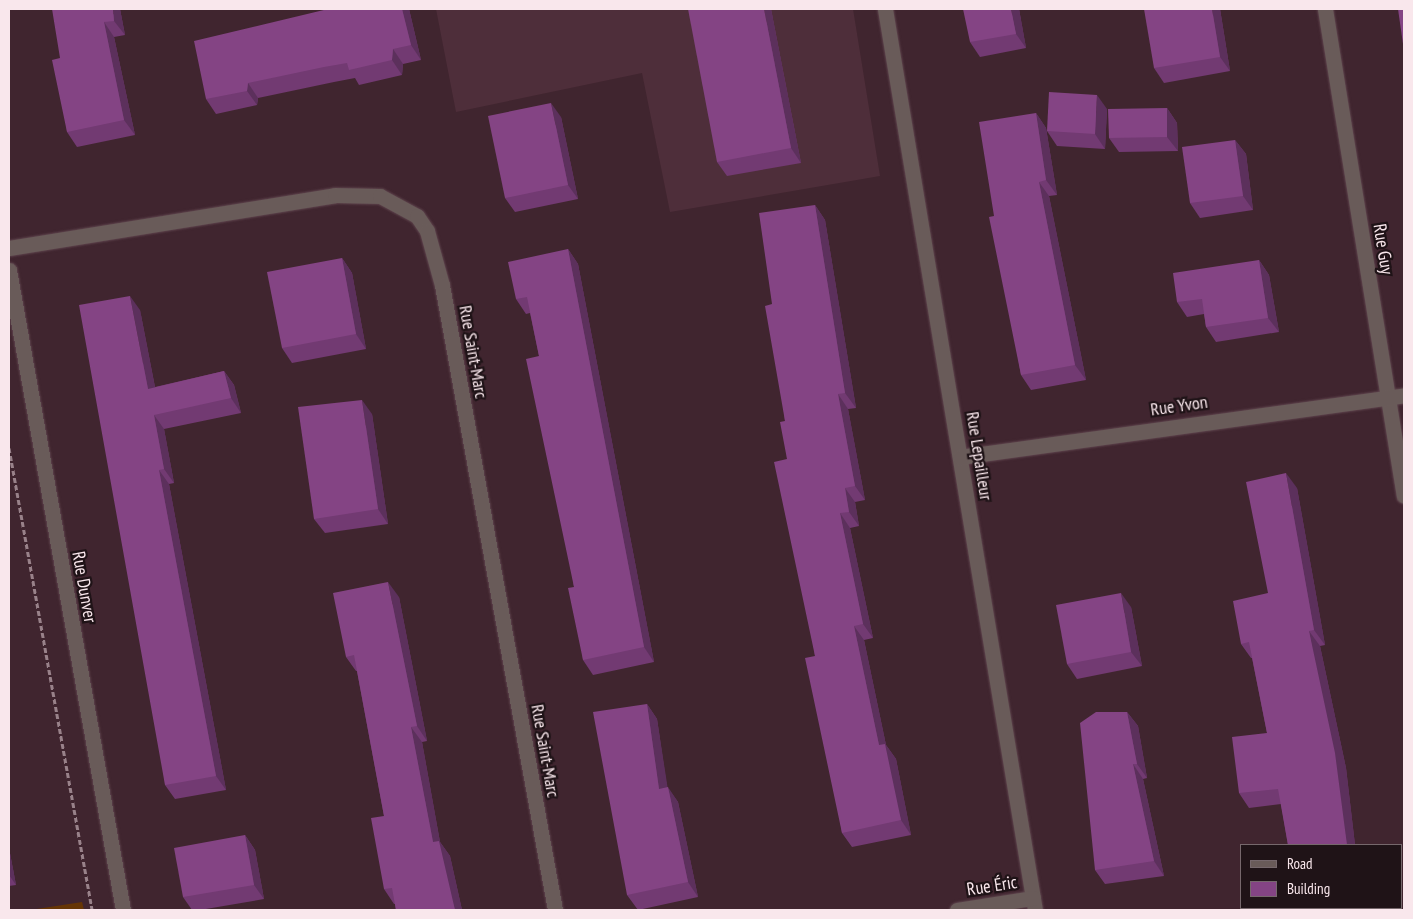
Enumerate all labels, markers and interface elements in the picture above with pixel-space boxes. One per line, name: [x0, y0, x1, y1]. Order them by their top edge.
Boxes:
street label: Rue Guy: [1368, 222, 1398, 276]
street label: Rue Saint-Marc: [454, 304, 492, 400]
street label: Rue Yvon: [1149, 391, 1209, 421]
street label: Rue Lepailleur: [961, 410, 997, 502]
street label: Rue Dunver: [67, 550, 101, 624]
street label: Rue Saint-Marc: [526, 703, 564, 799]
legend: [1240, 844, 1403, 909]
text: Road: [1287, 854, 1313, 873]
street label: Rue Éric: [965, 871, 1019, 901]
text: Building: [1287, 879, 1330, 898]

